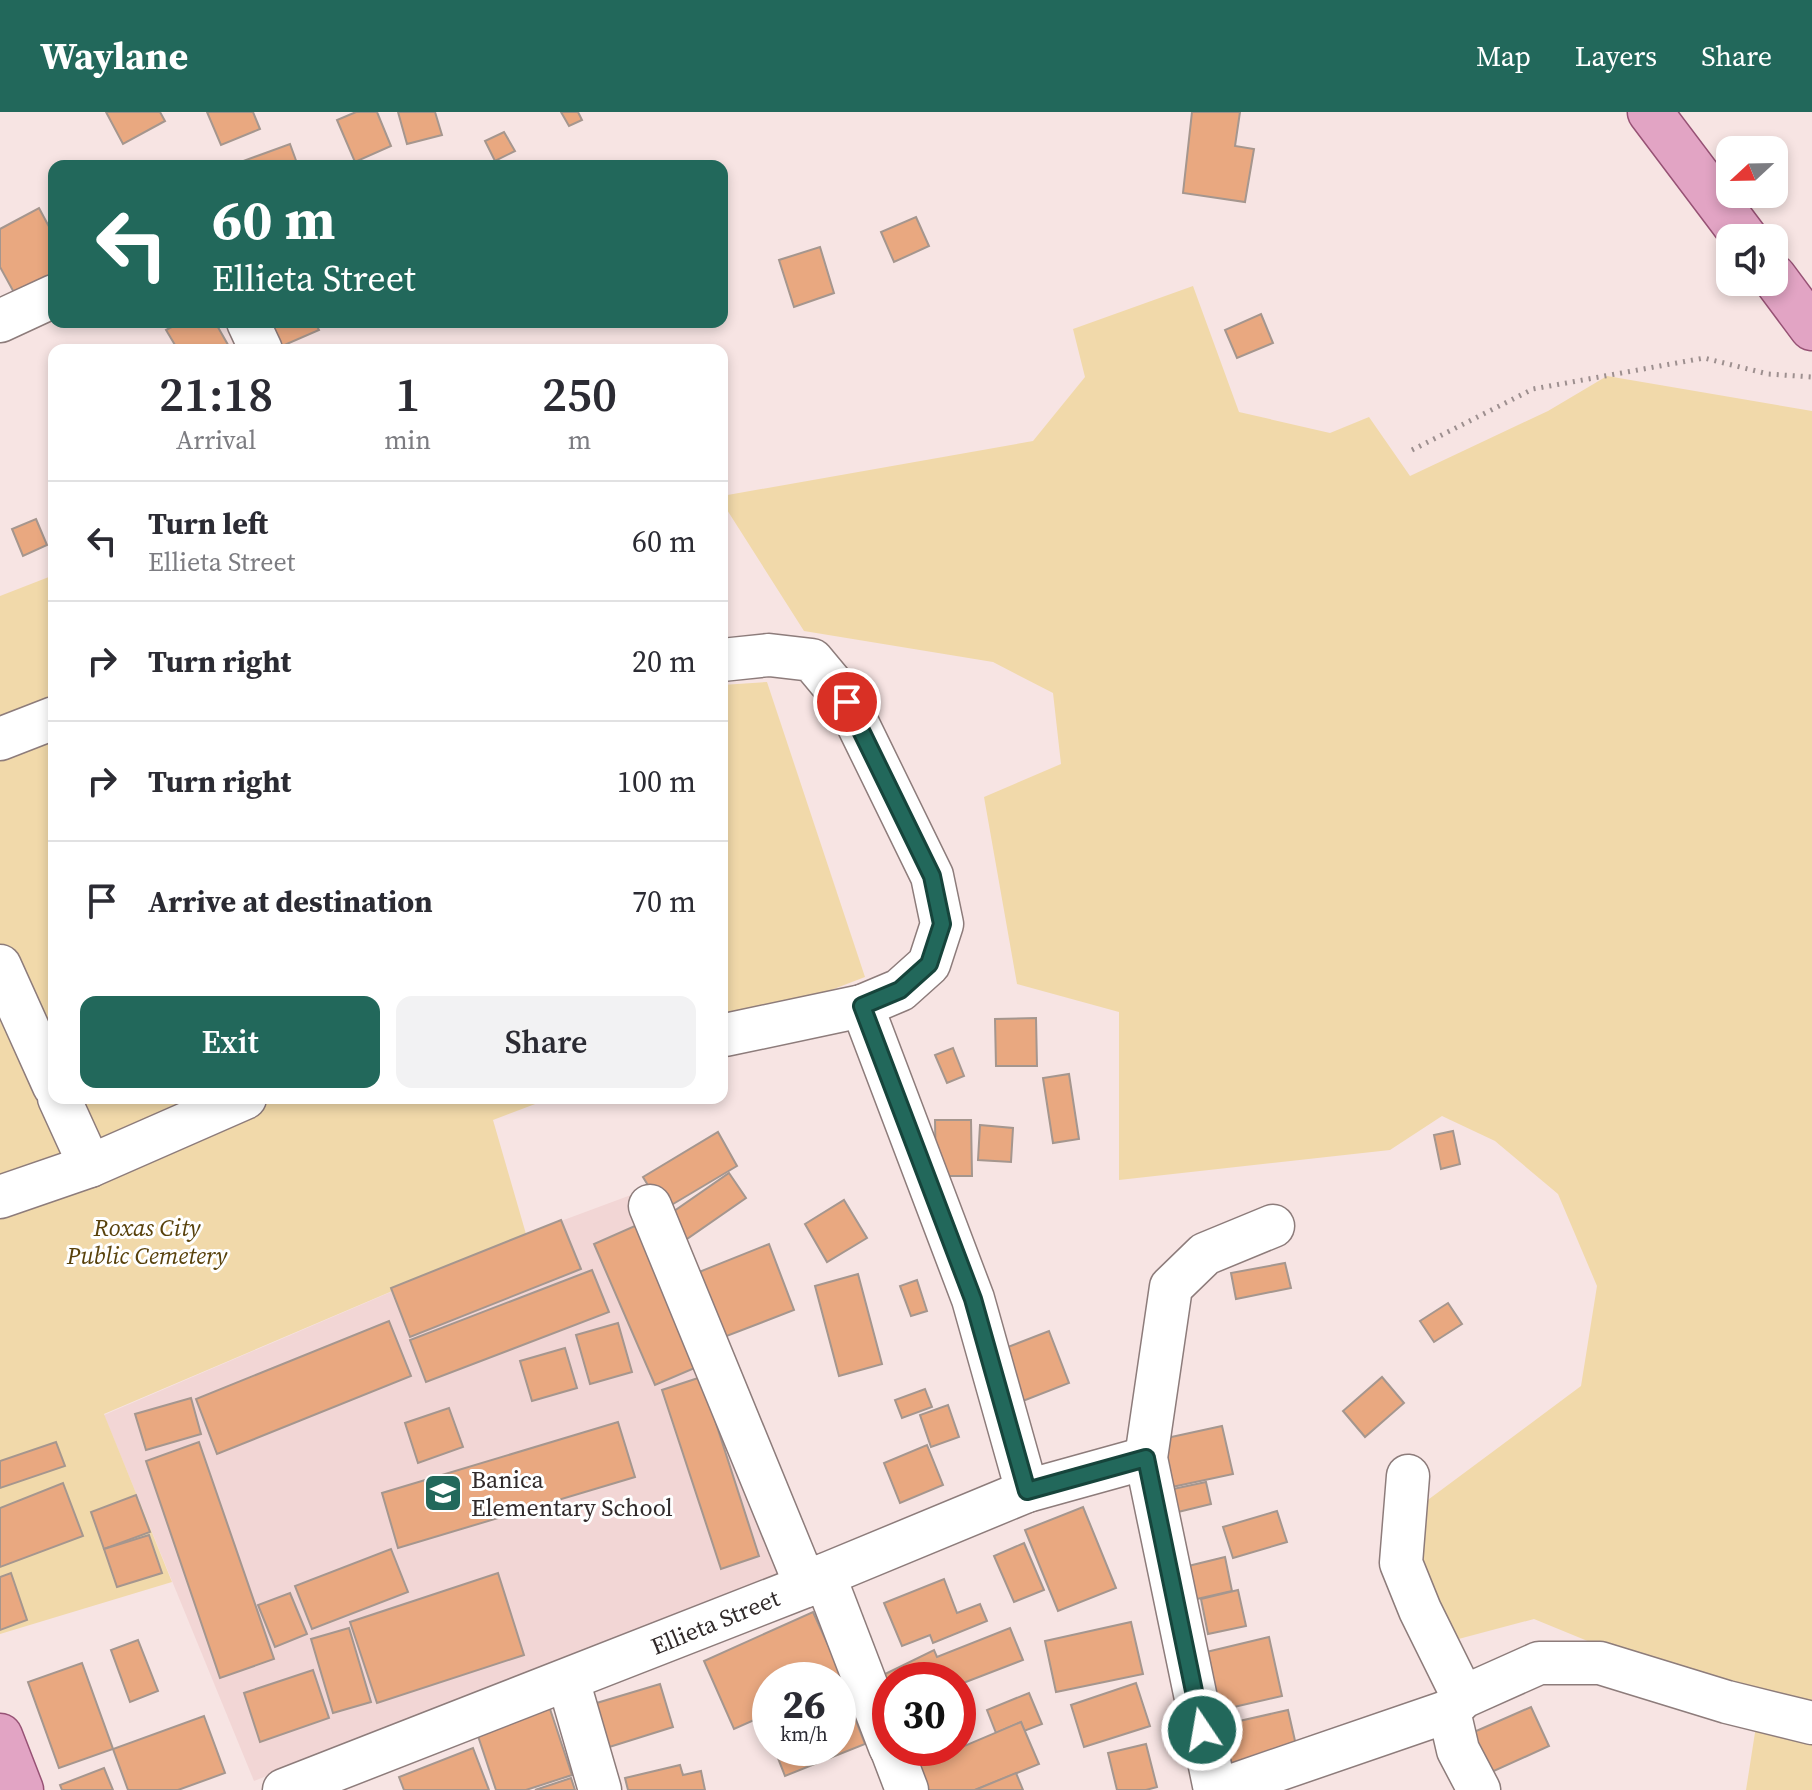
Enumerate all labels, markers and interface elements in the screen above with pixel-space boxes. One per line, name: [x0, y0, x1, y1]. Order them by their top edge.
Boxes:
text: Waylane: [40, 30, 188, 82]
text: Map: [1476, 37, 1531, 75]
text: Layers: [1575, 37, 1657, 75]
text: Share: [1701, 37, 1772, 75]
north arrow: [1716, 136, 1788, 208]
map controls: [1716, 136, 1788, 296]
text: 60 m: [212, 181, 335, 258]
icon: left: [80, 192, 184, 296]
button: sound: [1716, 224, 1788, 296]
text: Ellieta Street: [212, 254, 416, 303]
text: 21:18: [159, 361, 273, 427]
text: 1: [395, 361, 420, 427]
text: 250: [542, 361, 617, 427]
text: Arrival: [176, 422, 256, 458]
text: min: [384, 422, 431, 458]
text: m: [568, 422, 591, 458]
text: Turn left: [148, 503, 268, 544]
icon: left: [80, 519, 124, 563]
text: 60 m: [632, 521, 696, 562]
text: Ellieta Street: [148, 544, 295, 580]
icon: right: [80, 639, 124, 683]
text: Turn right: [148, 641, 291, 682]
text: 20 m: [632, 641, 696, 682]
pin: [813, 668, 881, 736]
icon: arrive: [825, 680, 869, 724]
icon: right: [80, 759, 124, 803]
text: Turn right: [148, 761, 291, 802]
text: 100 m: [617, 761, 696, 802]
icon: arrive: [80, 879, 124, 923]
text: Arrive at destination: [148, 881, 433, 922]
text: 70 m: [632, 881, 696, 922]
button: Exit: [80, 996, 380, 1088]
button: Share: [396, 996, 696, 1088]
park label: Roxas City Public Cemetery: [66, 1211, 228, 1272]
place label: Banica Elementary School: [471, 1463, 673, 1524]
school or university icon: Banica Elementary School: [422, 1472, 464, 1514]
street label: Ellieta Street: [646, 1581, 784, 1663]
speed limit sign: 30: [872, 1662, 976, 1766]
text: 26: [782, 1677, 826, 1731]
position arrow: [1160, 1688, 1244, 1772]
text: km/h: [780, 1720, 828, 1748]

